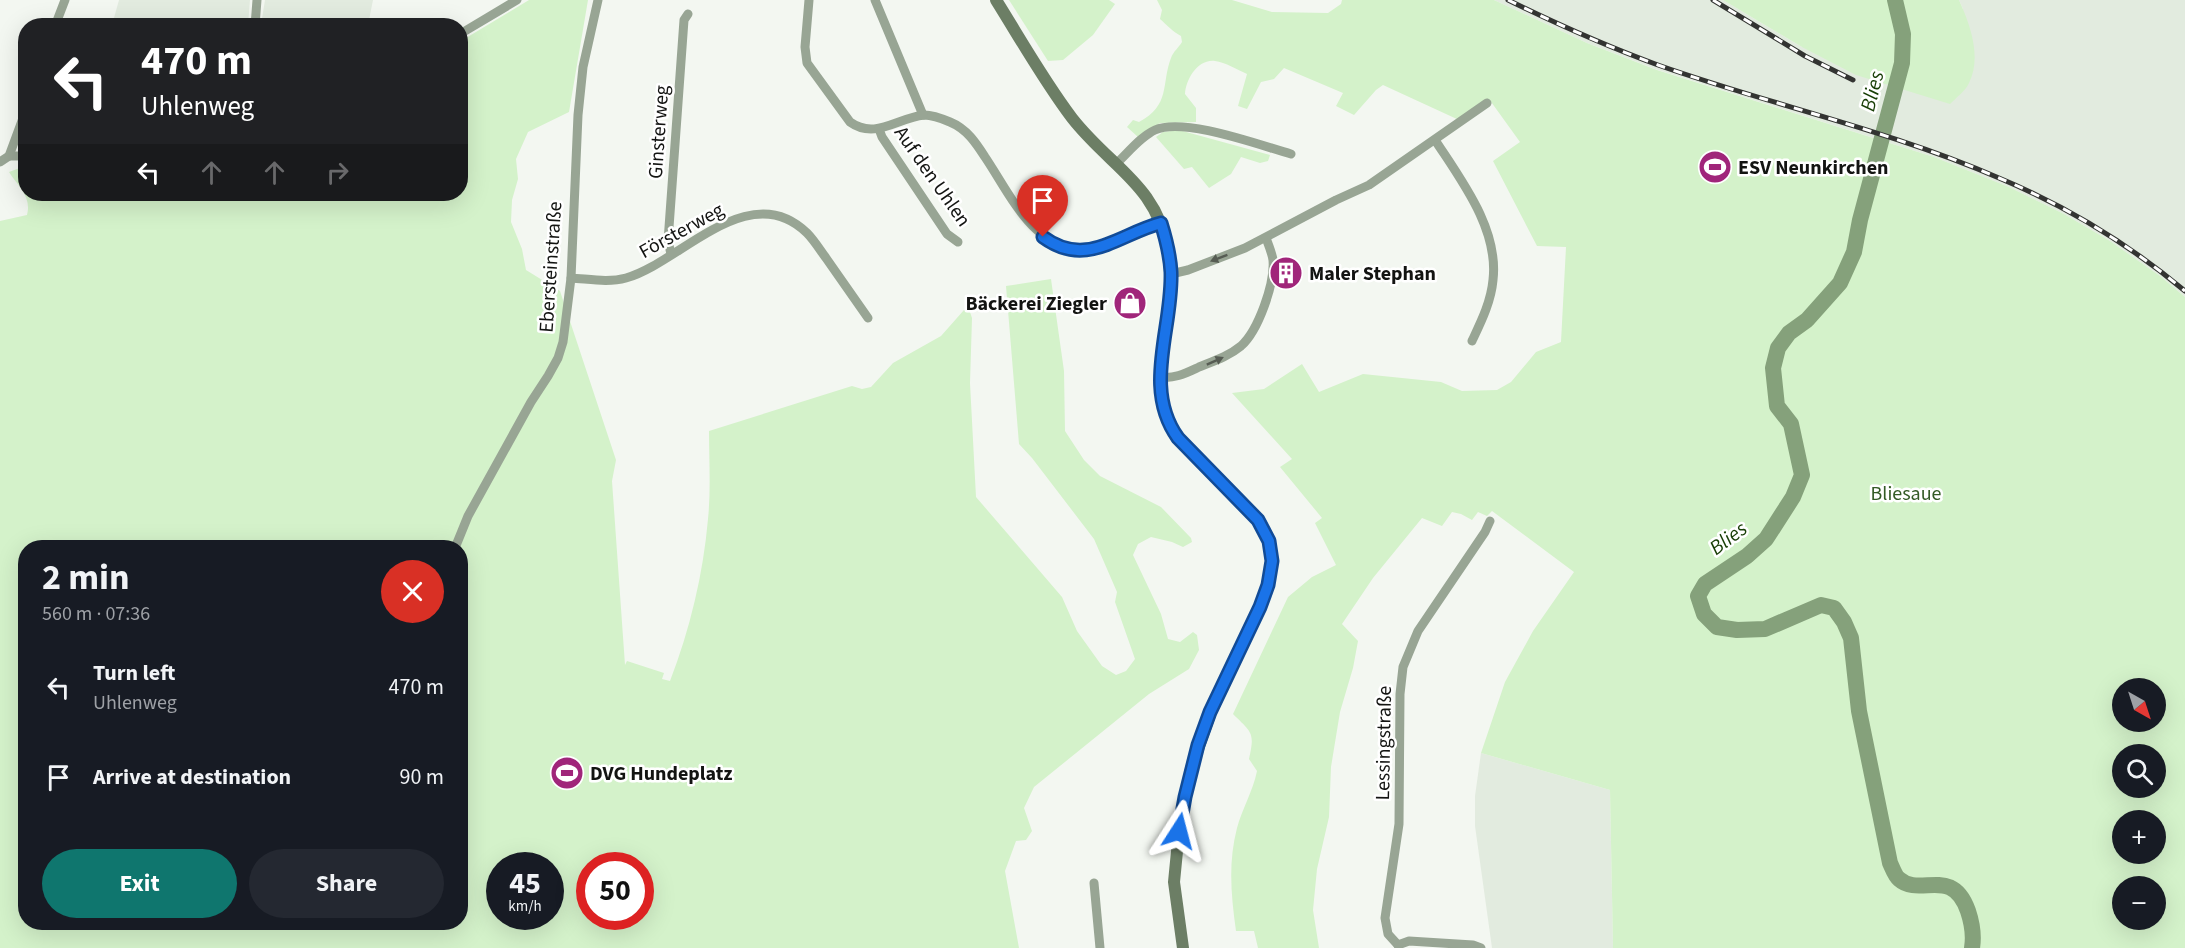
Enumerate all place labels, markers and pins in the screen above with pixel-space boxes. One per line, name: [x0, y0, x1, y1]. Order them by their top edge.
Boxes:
sports icon: ESV Neunkirchen: [1697, 149, 1733, 185]
place label: ESV Neunkirchen: [1738, 154, 1888, 182]
pin: [1017, 175, 1068, 237]
building icon: Maler Stephan: [1268, 255, 1304, 291]
place label: Maler Stephan: [1309, 260, 1436, 288]
shop icon: Bäckerei Ziegler: [1112, 285, 1148, 321]
place label: Bäckerei Ziegler: [965, 290, 1107, 318]
sports icon: DVG Hundeplatz: [549, 755, 585, 791]
place label: DVG Hundeplatz: [590, 760, 733, 788]

